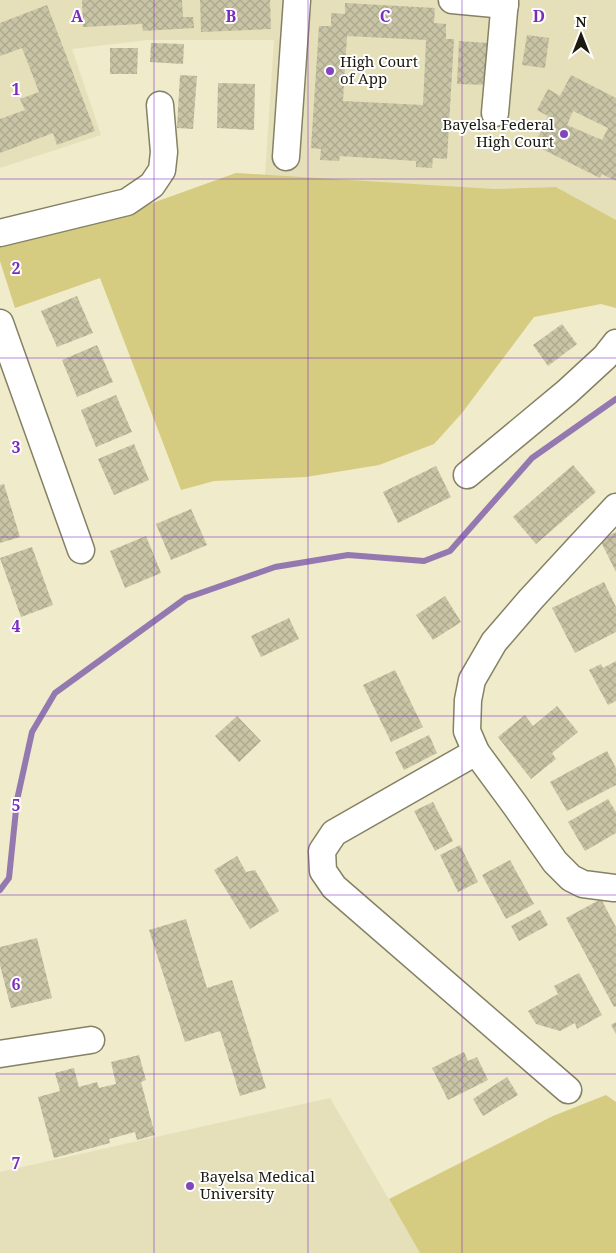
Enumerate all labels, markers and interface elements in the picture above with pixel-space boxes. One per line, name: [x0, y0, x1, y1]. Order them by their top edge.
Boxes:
text: A: [71, 5, 84, 27]
text: B: [226, 5, 237, 27]
text: C: [380, 5, 391, 27]
text: D: [533, 5, 545, 27]
north arrow: [556, 10, 606, 60]
text: N: [575, 12, 587, 31]
place label: High Court of App: [340, 51, 418, 88]
marker: High Court of App: [324, 65, 336, 77]
text: 1: [11, 78, 21, 100]
place label: Bayelsa Federal High Court: [442, 114, 554, 151]
marker: Bayelsa Federal High Court: [558, 128, 570, 140]
text: 2: [11, 257, 21, 279]
text: 3: [11, 436, 21, 458]
text: 4: [11, 615, 21, 637]
text: 5: [11, 794, 21, 816]
text: 6: [11, 973, 21, 995]
text: 7: [11, 1152, 21, 1174]
place label: Bayelsa Medical University: [200, 1166, 315, 1203]
marker: Bayelsa Medical University: [184, 1180, 196, 1192]

